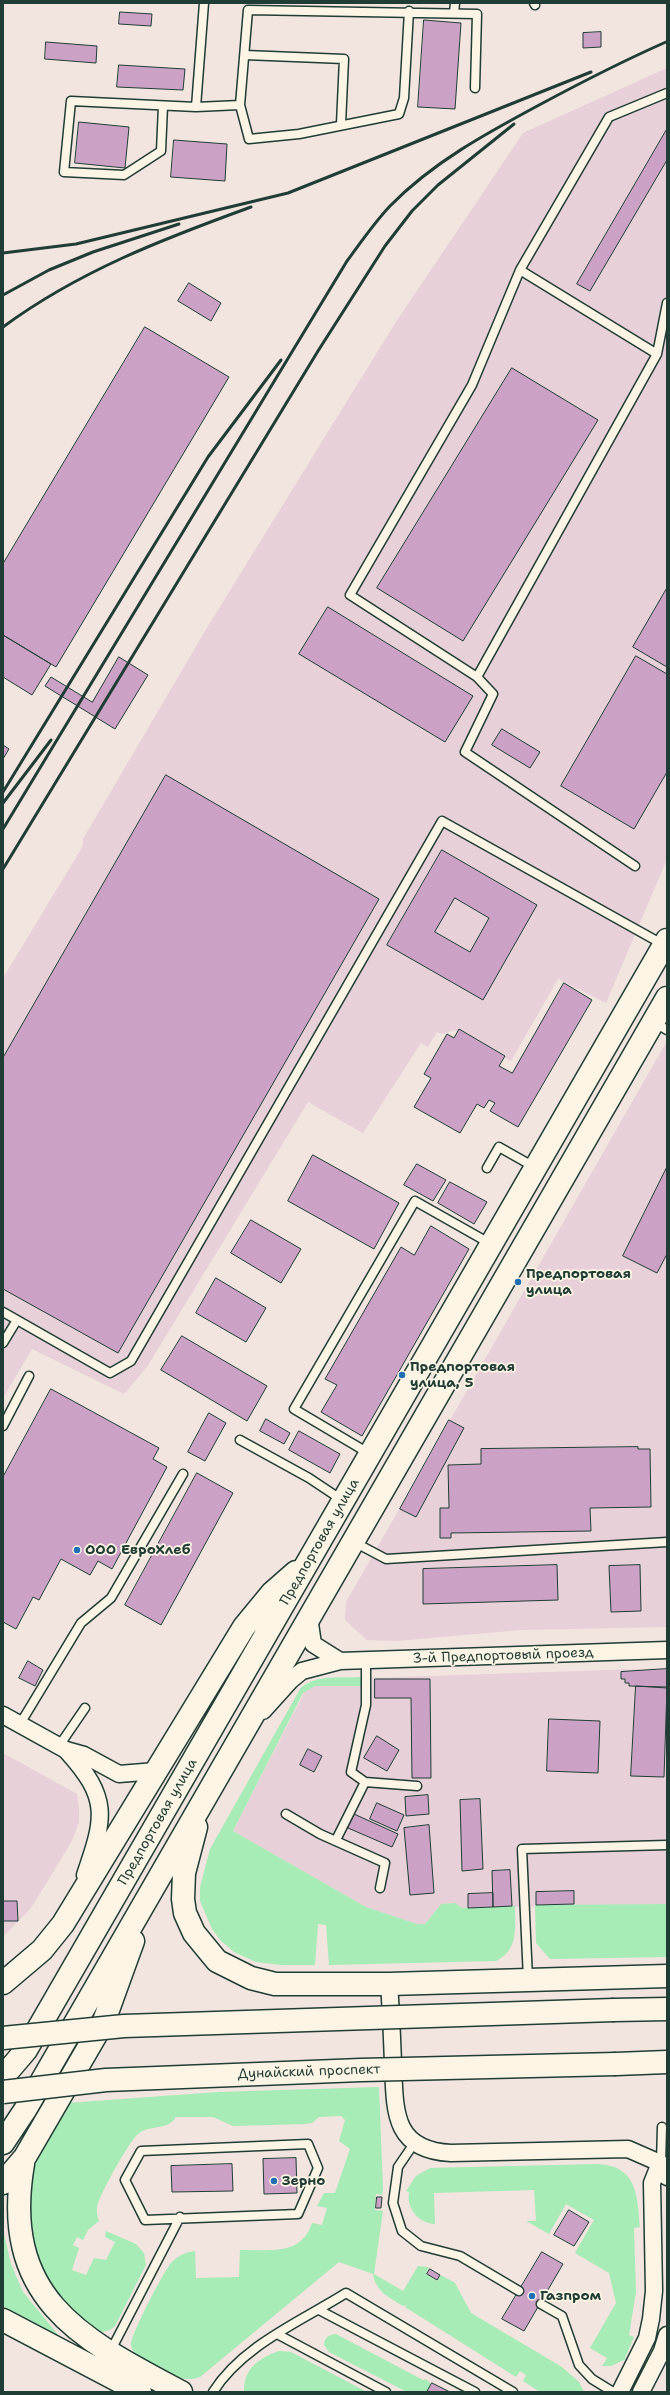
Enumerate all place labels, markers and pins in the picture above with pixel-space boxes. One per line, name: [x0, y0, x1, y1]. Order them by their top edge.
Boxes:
place label: Предпортовая улица: [526, 1266, 631, 1298]
marker: Предпортовая улица: [513, 1277, 523, 1287]
place label: Предпортовая улица, 5: [410, 1359, 515, 1392]
marker: Предпортовая улица, 5: [397, 1370, 407, 1380]
place label: ООО ЕвроХлеб: [85, 1542, 190, 1558]
marker: ООО ЕвроХлеб: [72, 1545, 82, 1555]
place label: Зерно: [282, 2173, 325, 2189]
marker: Зерно: [269, 2176, 279, 2186]
place label: Газпром: [540, 2288, 601, 2304]
marker: Газпром: [527, 2291, 537, 2301]

